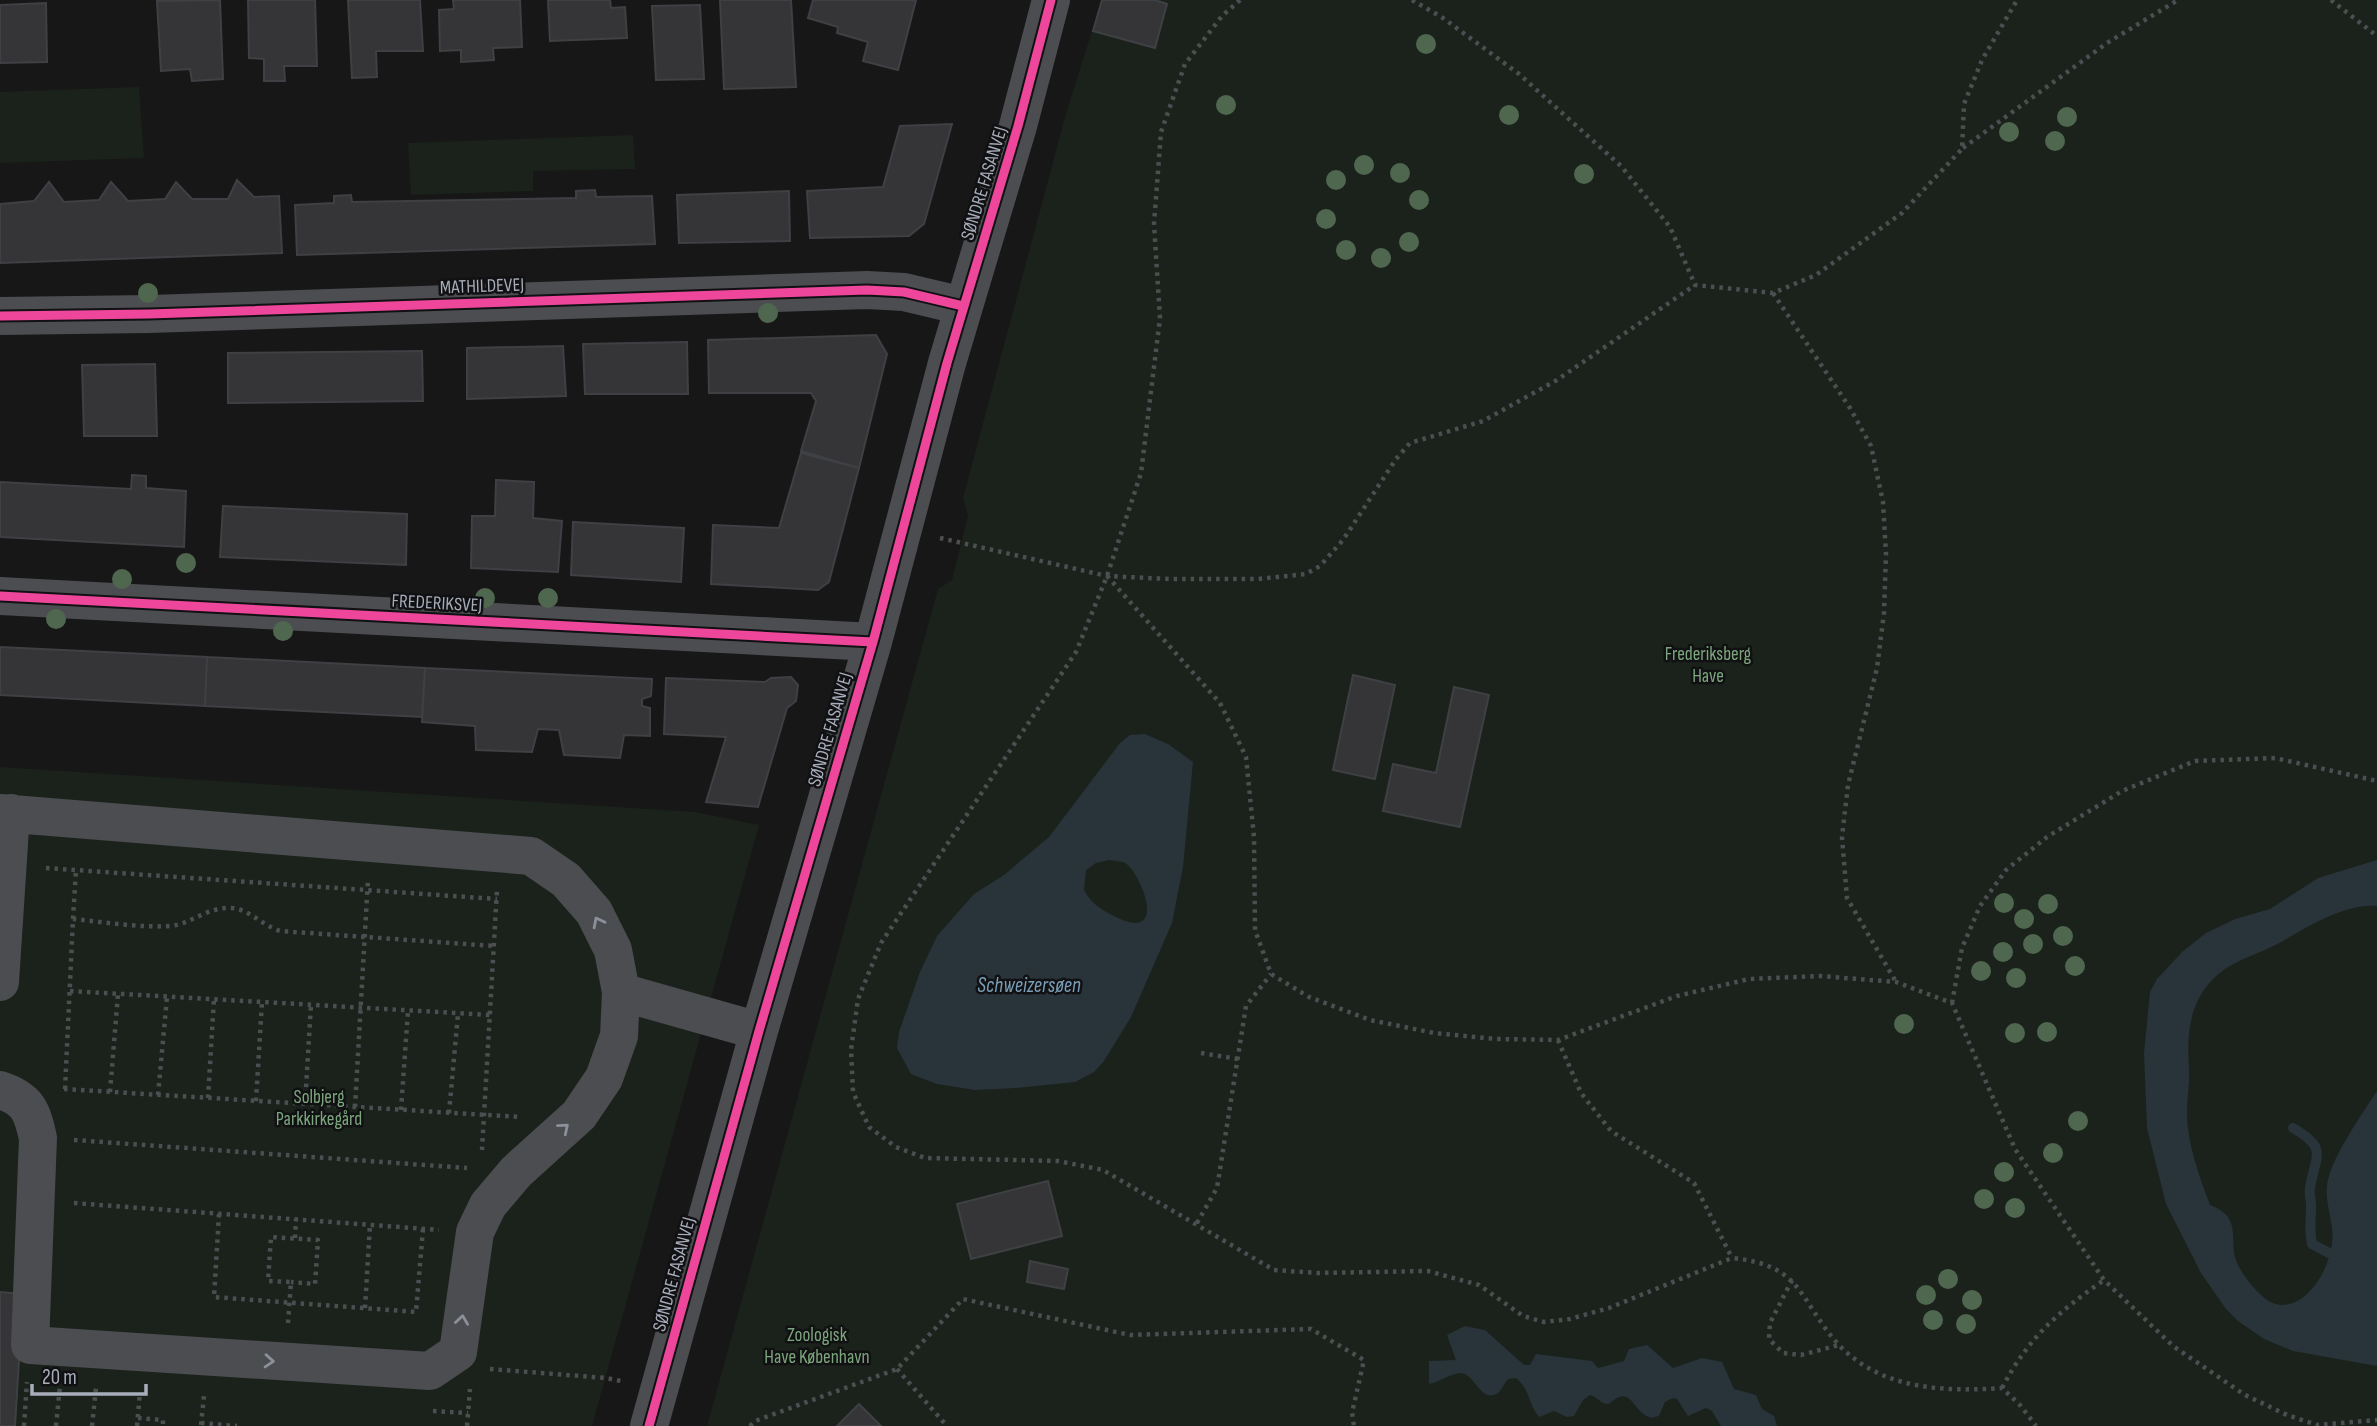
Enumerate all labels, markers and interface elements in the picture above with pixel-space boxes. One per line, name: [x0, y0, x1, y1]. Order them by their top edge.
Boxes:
street label: SØNDRE FASANVEJ: [956, 124, 1013, 243]
street label: MATHILDEVEJ: [440, 274, 525, 299]
street label: FREDERIKSVEJ: [391, 590, 483, 617]
park label: Frederiksberg Have: [1665, 643, 1752, 688]
street label: SØNDRE FASANVEJ: [803, 670, 858, 789]
one-way arrow: [593, 917, 607, 929]
water label: Schweizersøen: [977, 973, 1081, 998]
park label: Solbjerg Parkkirkegård: [276, 1086, 362, 1131]
one-way arrow: [556, 1124, 569, 1136]
street label: SØNDRE FASANVEJ: [648, 1215, 701, 1334]
one-way arrow: [454, 1314, 469, 1326]
park label: Zoologisk Have København: [764, 1324, 870, 1369]
scale bar: [32, 1352, 145, 1396]
one-way arrow: [264, 1353, 275, 1368]
text: 20 m: [42, 1365, 77, 1390]

